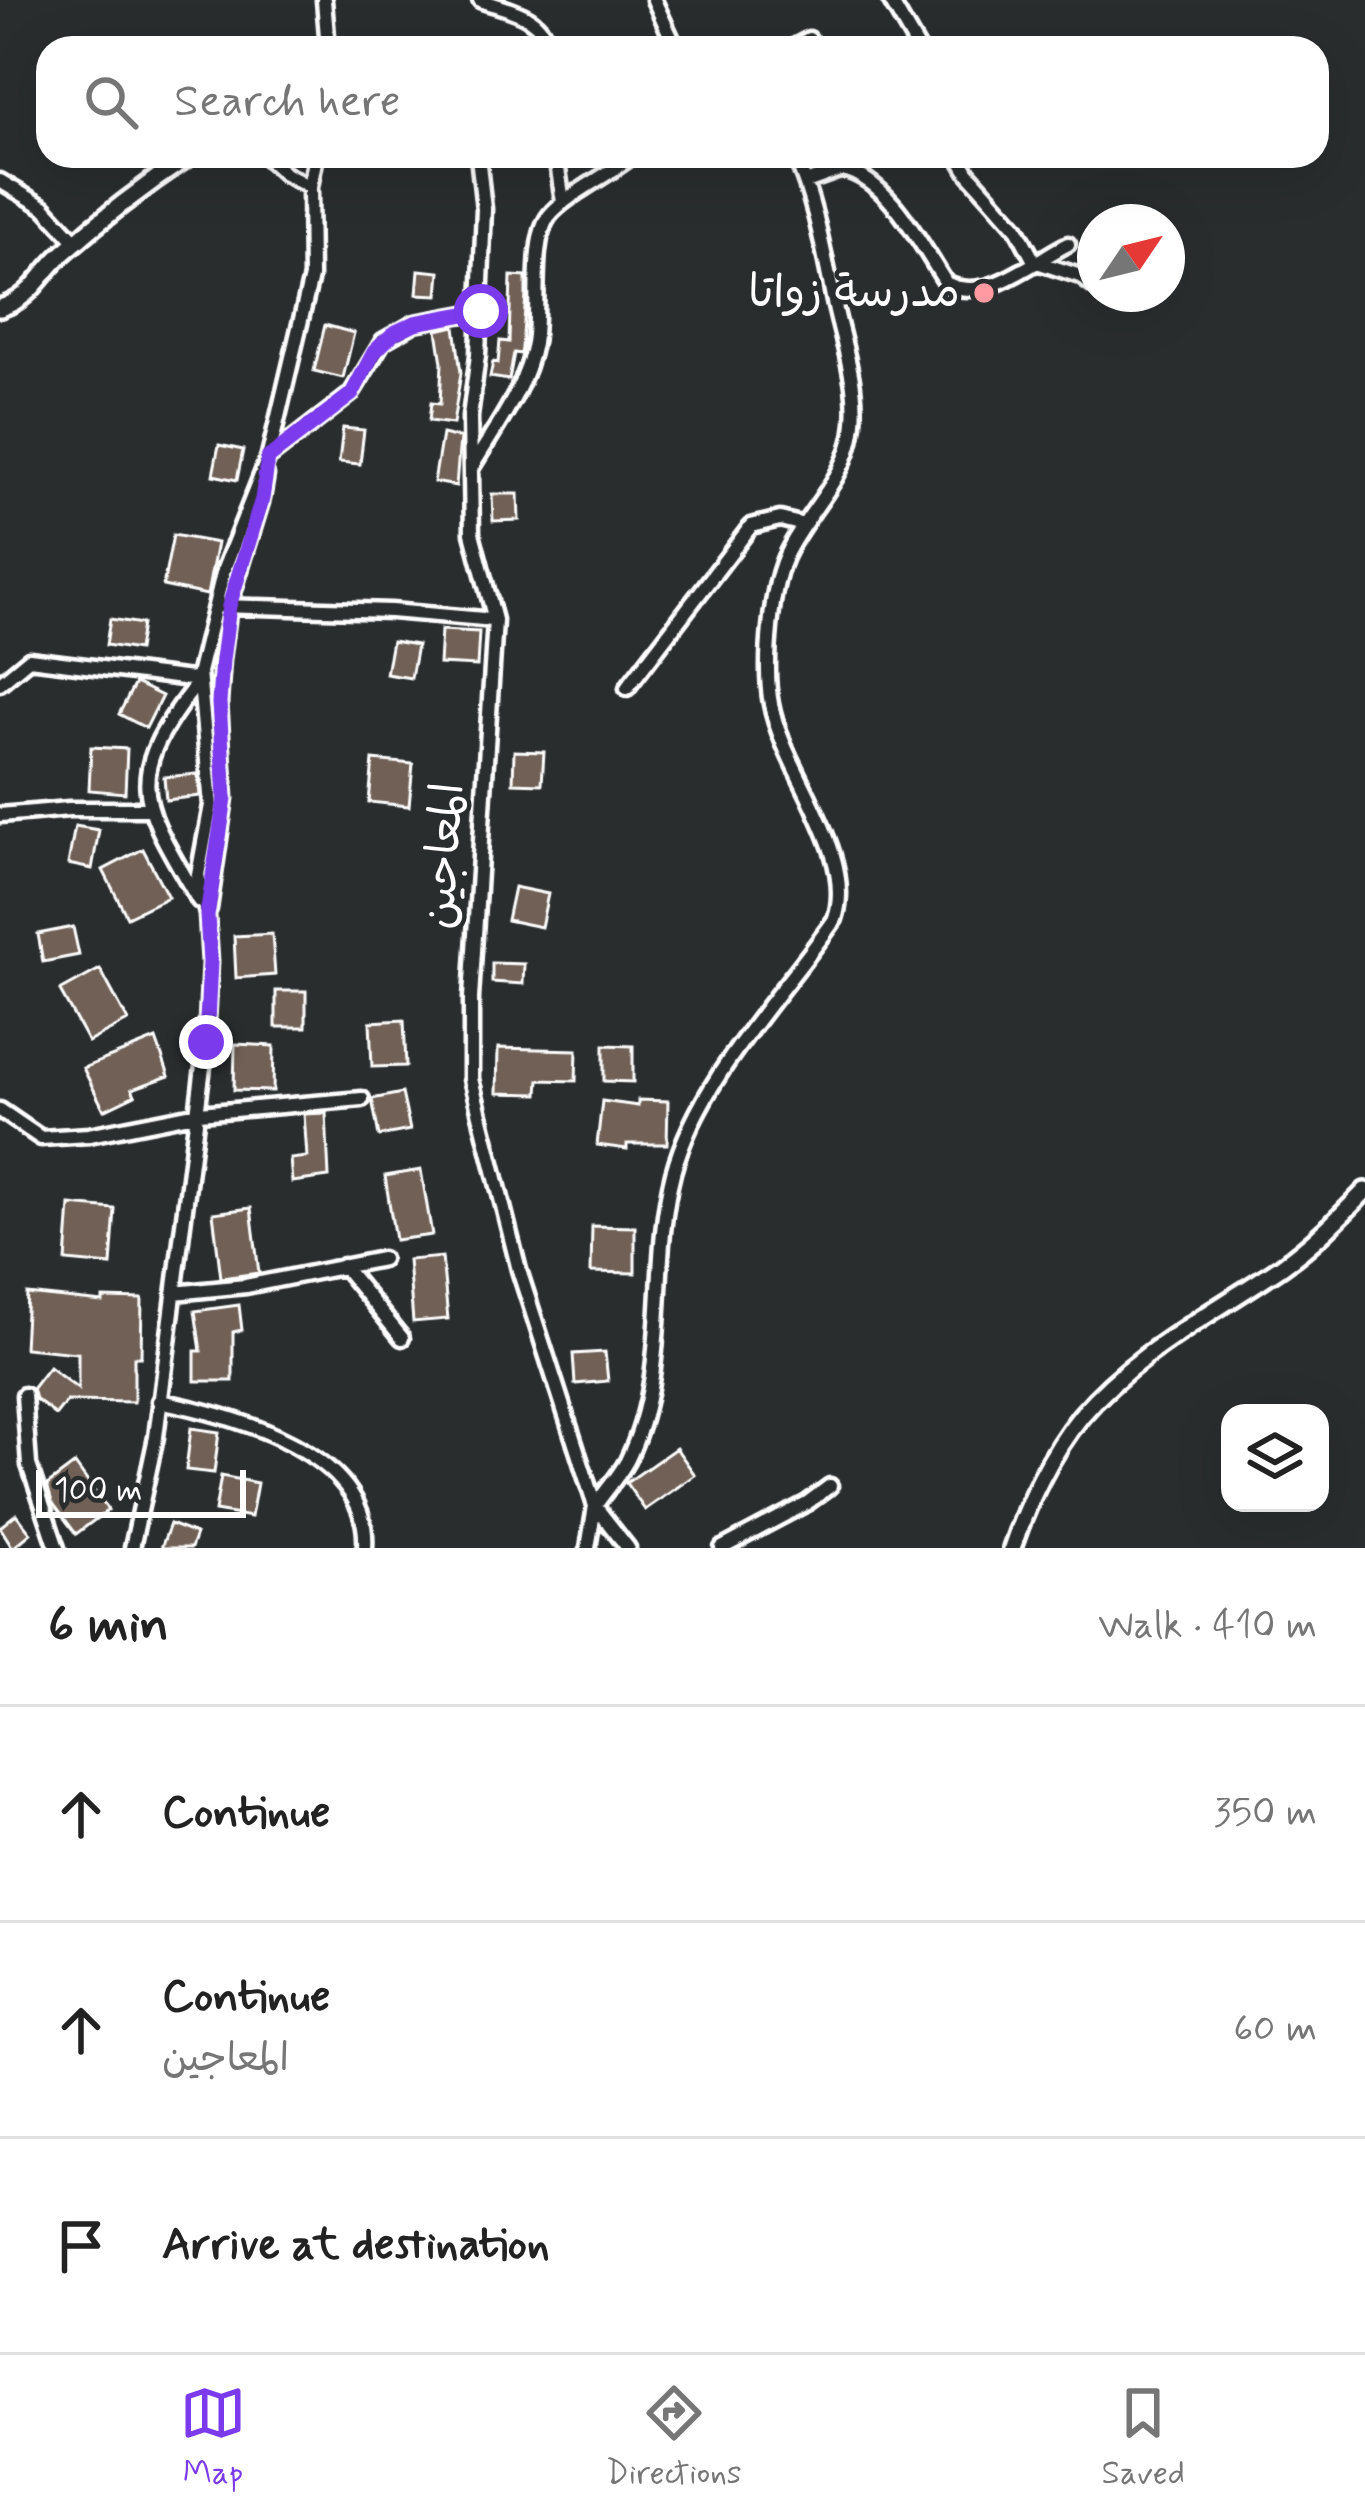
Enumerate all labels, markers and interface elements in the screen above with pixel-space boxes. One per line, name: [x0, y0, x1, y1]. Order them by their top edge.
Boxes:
search box: [36, 36, 1329, 168]
icon: search: [78, 69, 144, 135]
text: Search here: [174, 73, 401, 132]
north arrow: [1077, 204, 1185, 312]
place label: مدرسة زواتا: [748, 264, 960, 323]
marker: مدرسة زواتا: [971, 280, 997, 306]
route start: [454, 284, 508, 338]
street label: المعاجين: [410, 781, 480, 931]
route end: [179, 1015, 233, 1069]
map controls: [1221, 1404, 1329, 1512]
button: layers: [1221, 1404, 1329, 1512]
scale bar: [36, 1464, 246, 1517]
text: 100 m: [54, 1469, 143, 1513]
text: 6 min: [48, 1593, 169, 1659]
text: Walk · 410 m: [1098, 1601, 1317, 1652]
icon: ahead: [48, 1781, 114, 1847]
text: Continue: [162, 1784, 330, 1843]
text: 350 m: [1214, 1788, 1317, 1839]
text: Continue: [162, 1968, 330, 2027]
icon: ahead: [48, 1997, 114, 2063]
text: 60 m: [1233, 2004, 1317, 2055]
text: المعاجين: [162, 2034, 289, 2085]
icon: arrive: [48, 2213, 114, 2279]
text: Arrive at destination: [162, 2216, 550, 2275]
tab: Map: [180, 2380, 246, 2496]
tab: Directions: [606, 2380, 742, 2496]
tab: Saved: [1102, 2380, 1185, 2496]

